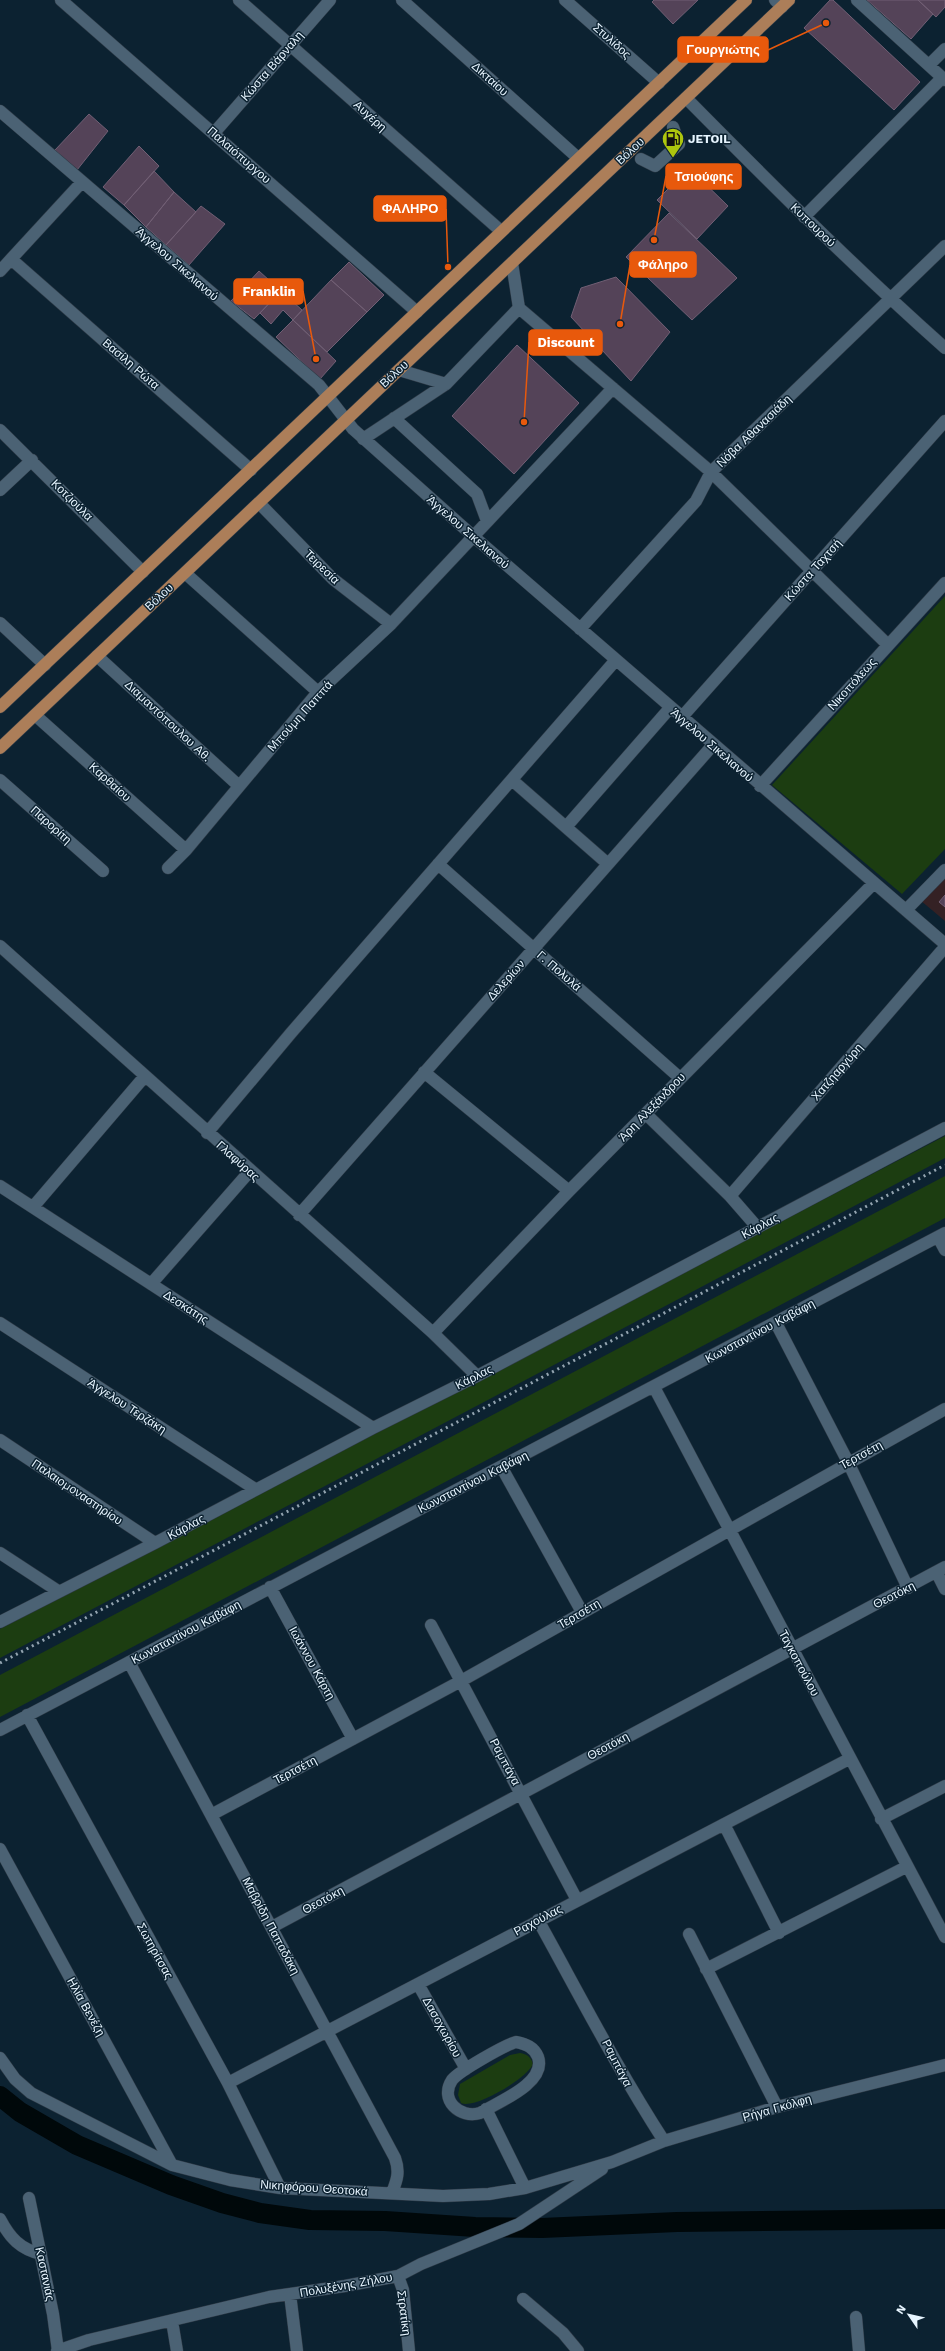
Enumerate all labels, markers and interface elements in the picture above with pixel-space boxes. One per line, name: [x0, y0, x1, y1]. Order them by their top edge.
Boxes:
street label: Στυλίδος: [590, 20, 634, 62]
street label: Κώστα Βάρναλη: [238, 28, 306, 104]
callout: Γουργιώτης: [678, 37, 768, 62]
text: Γουργιώτης: [686, 42, 760, 57]
street label: Δικταίου: [469, 59, 511, 99]
street label: Αυγέρη: [351, 98, 389, 134]
street label: Παλαιόπυργου: [205, 124, 273, 186]
fuel station icon: JETOIL: [660, 126, 686, 159]
place label: JETOIL: [688, 132, 730, 146]
street label: Βόλου: [613, 134, 647, 168]
callout: Τσιούφης: [666, 164, 741, 189]
text: Τσιούφης: [675, 169, 734, 184]
callout: ΦΑΛΗΡΟ: [374, 196, 446, 221]
street label: Κυπουρού: [788, 200, 838, 250]
text: ΦΑΛΗΡΟ: [382, 201, 438, 216]
street label: Άγγελου Σικελιανού: [133, 224, 221, 304]
callout: Φάληρο: [630, 252, 696, 277]
text: Φάληρο: [638, 257, 688, 272]
callout: Franklin: [234, 279, 303, 304]
text: Franklin: [242, 284, 296, 299]
callout: Discount: [529, 330, 602, 355]
text: Discount: [538, 335, 595, 350]
street label: Βασίλη Ρώτα: [100, 336, 162, 392]
street label: Βόλου: [377, 357, 411, 391]
street label: Νόβα Αθανασιάδη: [714, 392, 794, 470]
street label: Κοτζιούλα: [48, 476, 96, 524]
street label: Άγγελου Σικελιανού: [424, 492, 512, 572]
street label: Κώστα Ταχτσή: [782, 536, 844, 604]
street label: Τειρεσία: [302, 547, 342, 587]
street label: Βόλου: [142, 580, 176, 614]
street label: Νικοπόλεως: [825, 655, 879, 713]
street label: Διαμαντόπουλου Αθ.: [122, 678, 214, 764]
street label: Μπούμη Παππά: [265, 678, 336, 754]
street label: Άγγελου Σικελιανού: [668, 705, 756, 785]
street label: Καρθαίου: [86, 760, 134, 804]
street label: Παρορίτη: [28, 803, 74, 847]
street label: Γ. Πολυλά: [534, 948, 584, 994]
street label: Δελερίων: [484, 957, 528, 1003]
street label: Χατζηαργύρη: [808, 1041, 866, 1103]
street label: Άρη Αλεξάνδρου: [616, 1070, 688, 1144]
street label: Γλαφύρας: [214, 1138, 263, 1184]
street label: Κάρλας: [739, 1210, 781, 1242]
street label: Δεσκάτης: [161, 1287, 211, 1327]
street label: Κωνσταντίνου Καβάφη: [703, 1296, 817, 1366]
street label: Κάρλας: [453, 1362, 495, 1392]
street label: Άγγελου Τερζάκη: [85, 1375, 169, 1437]
street label: Τερτσέτη: [837, 1438, 885, 1472]
street label: Κωνσταντίνου Καβάφη: [415, 1448, 531, 1516]
street label: Παλαιομοναστηρίου: [29, 1456, 125, 1528]
street label: Κάρλας: [165, 1511, 207, 1543]
street label: Θεοτόκη: [871, 1578, 917, 1612]
street label: Τερτσέτη: [555, 1596, 603, 1632]
street label: Κωνσταντίνου Καβάφη: [129, 1597, 243, 1667]
street label: Ιωάννου Κάρτη: [286, 1624, 338, 1702]
street label: Ταγκοπούλου: [776, 1628, 822, 1698]
street label: Θεοτόκη: [585, 1729, 631, 1763]
street label: Ραμπάγα: [487, 1736, 523, 1788]
street label: Τερτσέτη: [271, 1753, 319, 1787]
street label: Μαβρίδη Παπαδάκη: [239, 1875, 303, 1977]
street label: Θεοτόκη: [300, 1883, 346, 1917]
street label: Ραχούλας: [511, 1901, 565, 1939]
street label: Σωτηρίτσας: [134, 1920, 176, 1982]
street label: Ηλία Βενέζη: [64, 1975, 108, 2039]
street label: Δασοχωρίου: [420, 1994, 464, 2060]
street label: Ραμπάγα: [599, 2037, 635, 2089]
street label: Ρήγα Γκόλφη: [741, 2092, 813, 2124]
street label: Νικηφόρου Θεοτοκά: [260, 2177, 368, 2199]
street label: Καστανιάς: [32, 2246, 58, 2303]
street label: Πολυξένης Ζήλου: [299, 2270, 393, 2300]
street label: Στρατίκη: [394, 2290, 414, 2336]
north arrow: [889, 2295, 929, 2335]
text: N: [893, 2303, 909, 2317]

